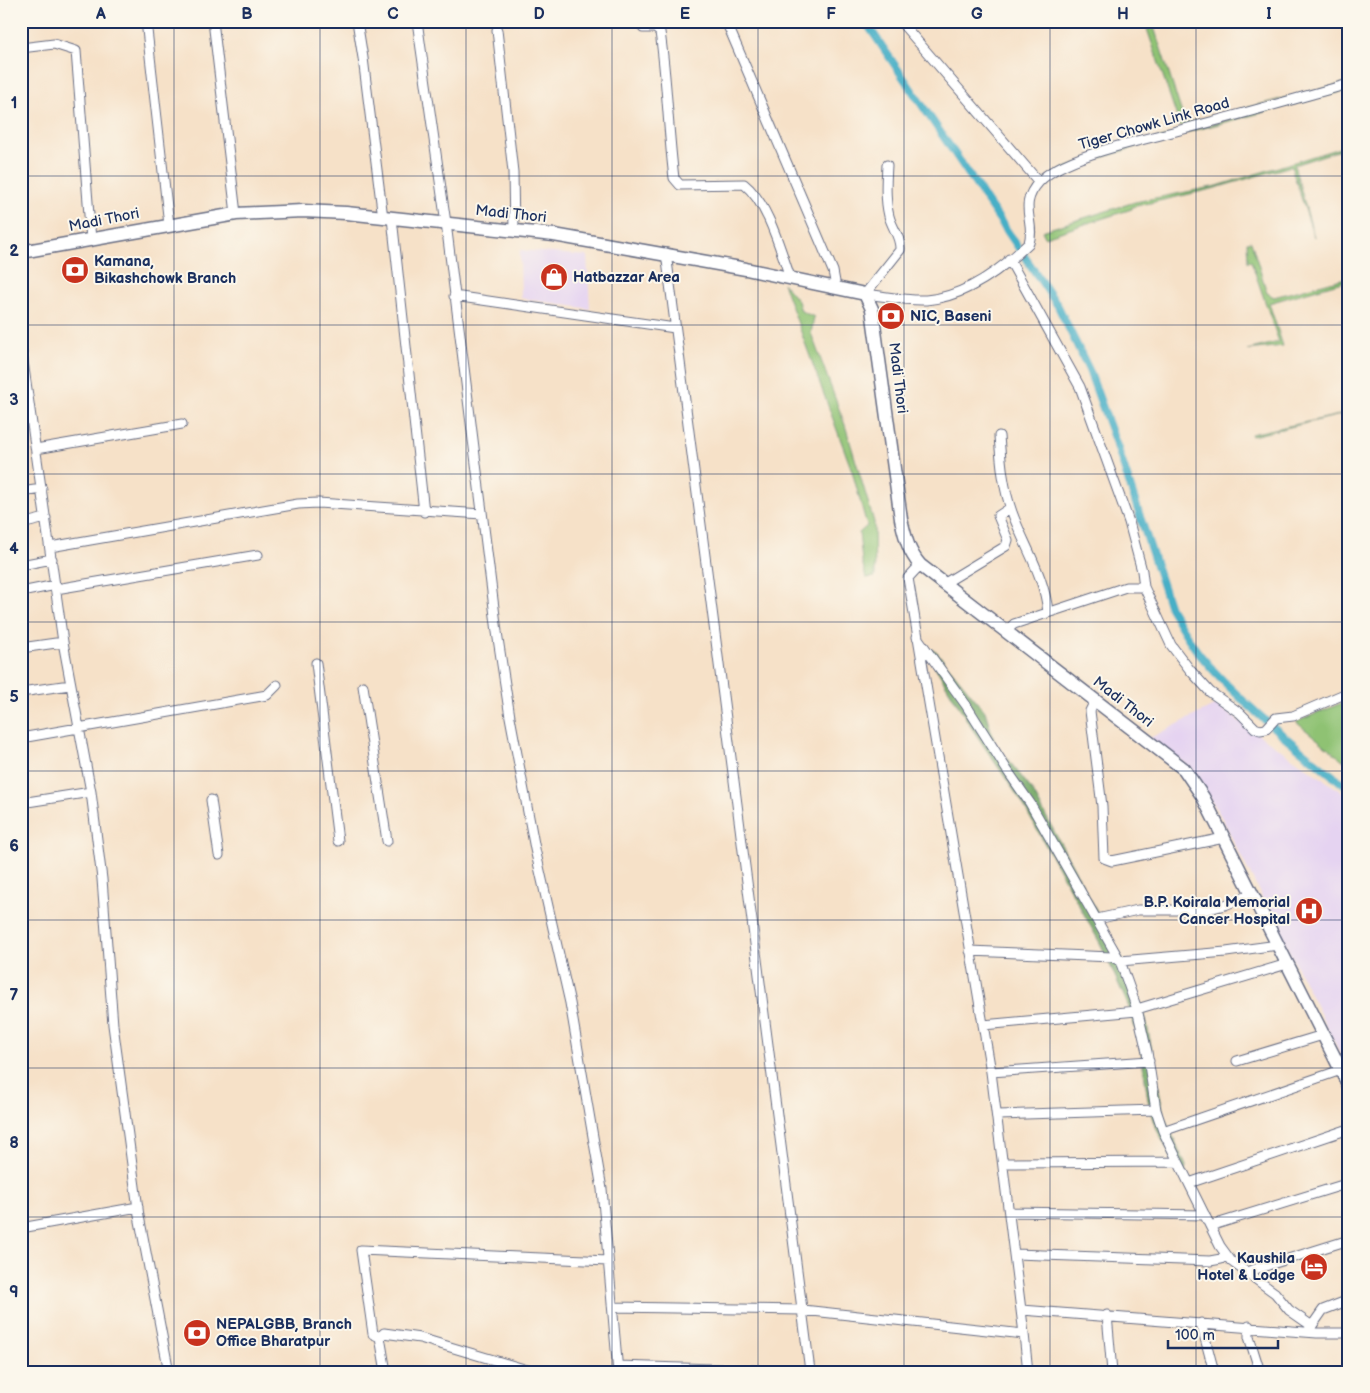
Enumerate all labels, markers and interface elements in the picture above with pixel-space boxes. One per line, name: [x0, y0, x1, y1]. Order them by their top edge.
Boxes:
text: A: [95, 5, 106, 24]
text: B: [241, 5, 253, 24]
text: C: [387, 5, 399, 24]
text: D: [533, 5, 545, 24]
text: E: [680, 5, 690, 24]
text: F: [826, 5, 836, 24]
text: G: [971, 5, 983, 24]
text: H: [1117, 5, 1129, 24]
text: I: [1266, 5, 1272, 24]
street label: Tiger Chowk Link Road: [1076, 93, 1232, 155]
text: 1: [11, 94, 17, 113]
street label: Madi Thori: [474, 201, 548, 227]
street label: Madi Thori: [67, 204, 141, 236]
text: 2: [9, 242, 19, 261]
place label: Kamana, Bikashchowk Branch: [94, 252, 236, 288]
bank icon: Kamana, Bikashchowk Branch: [60, 255, 90, 285]
shop icon: Hatbazzar Area: [539, 262, 569, 292]
place label: Hatbazzar Area: [573, 268, 680, 287]
bank icon: NIC, Baseni: [876, 301, 906, 331]
place label: NIC, Baseni: [910, 307, 991, 326]
street label: Madi Thori: [884, 341, 912, 415]
text: 3: [9, 391, 19, 410]
text: 4: [9, 540, 19, 559]
street label: Madi Thori: [1089, 673, 1157, 731]
text: 5: [9, 688, 19, 707]
text: 6: [9, 837, 19, 856]
place label: B.P. Koirala Memorial Cancer Hospital: [1144, 893, 1290, 929]
hospital icon: B.P. Koirala Memorial Cancer Hospital: [1294, 896, 1324, 926]
text: 7: [10, 986, 19, 1005]
text: 8: [9, 1134, 19, 1153]
place label: Kaushila Hotel & Lodge: [1197, 1249, 1295, 1285]
hotel icon: Kaushila Hotel & Lodge: [1299, 1252, 1329, 1282]
text: 9: [9, 1283, 19, 1302]
place label: NEPALGBB, Branch Office Bharatpur: [216, 1315, 352, 1351]
bank icon: NEPALGBB, Branch Office Bharatpur: [182, 1318, 212, 1348]
scale bar: [1168, 1318, 1278, 1350]
text: 100 m: [1175, 1326, 1215, 1345]

